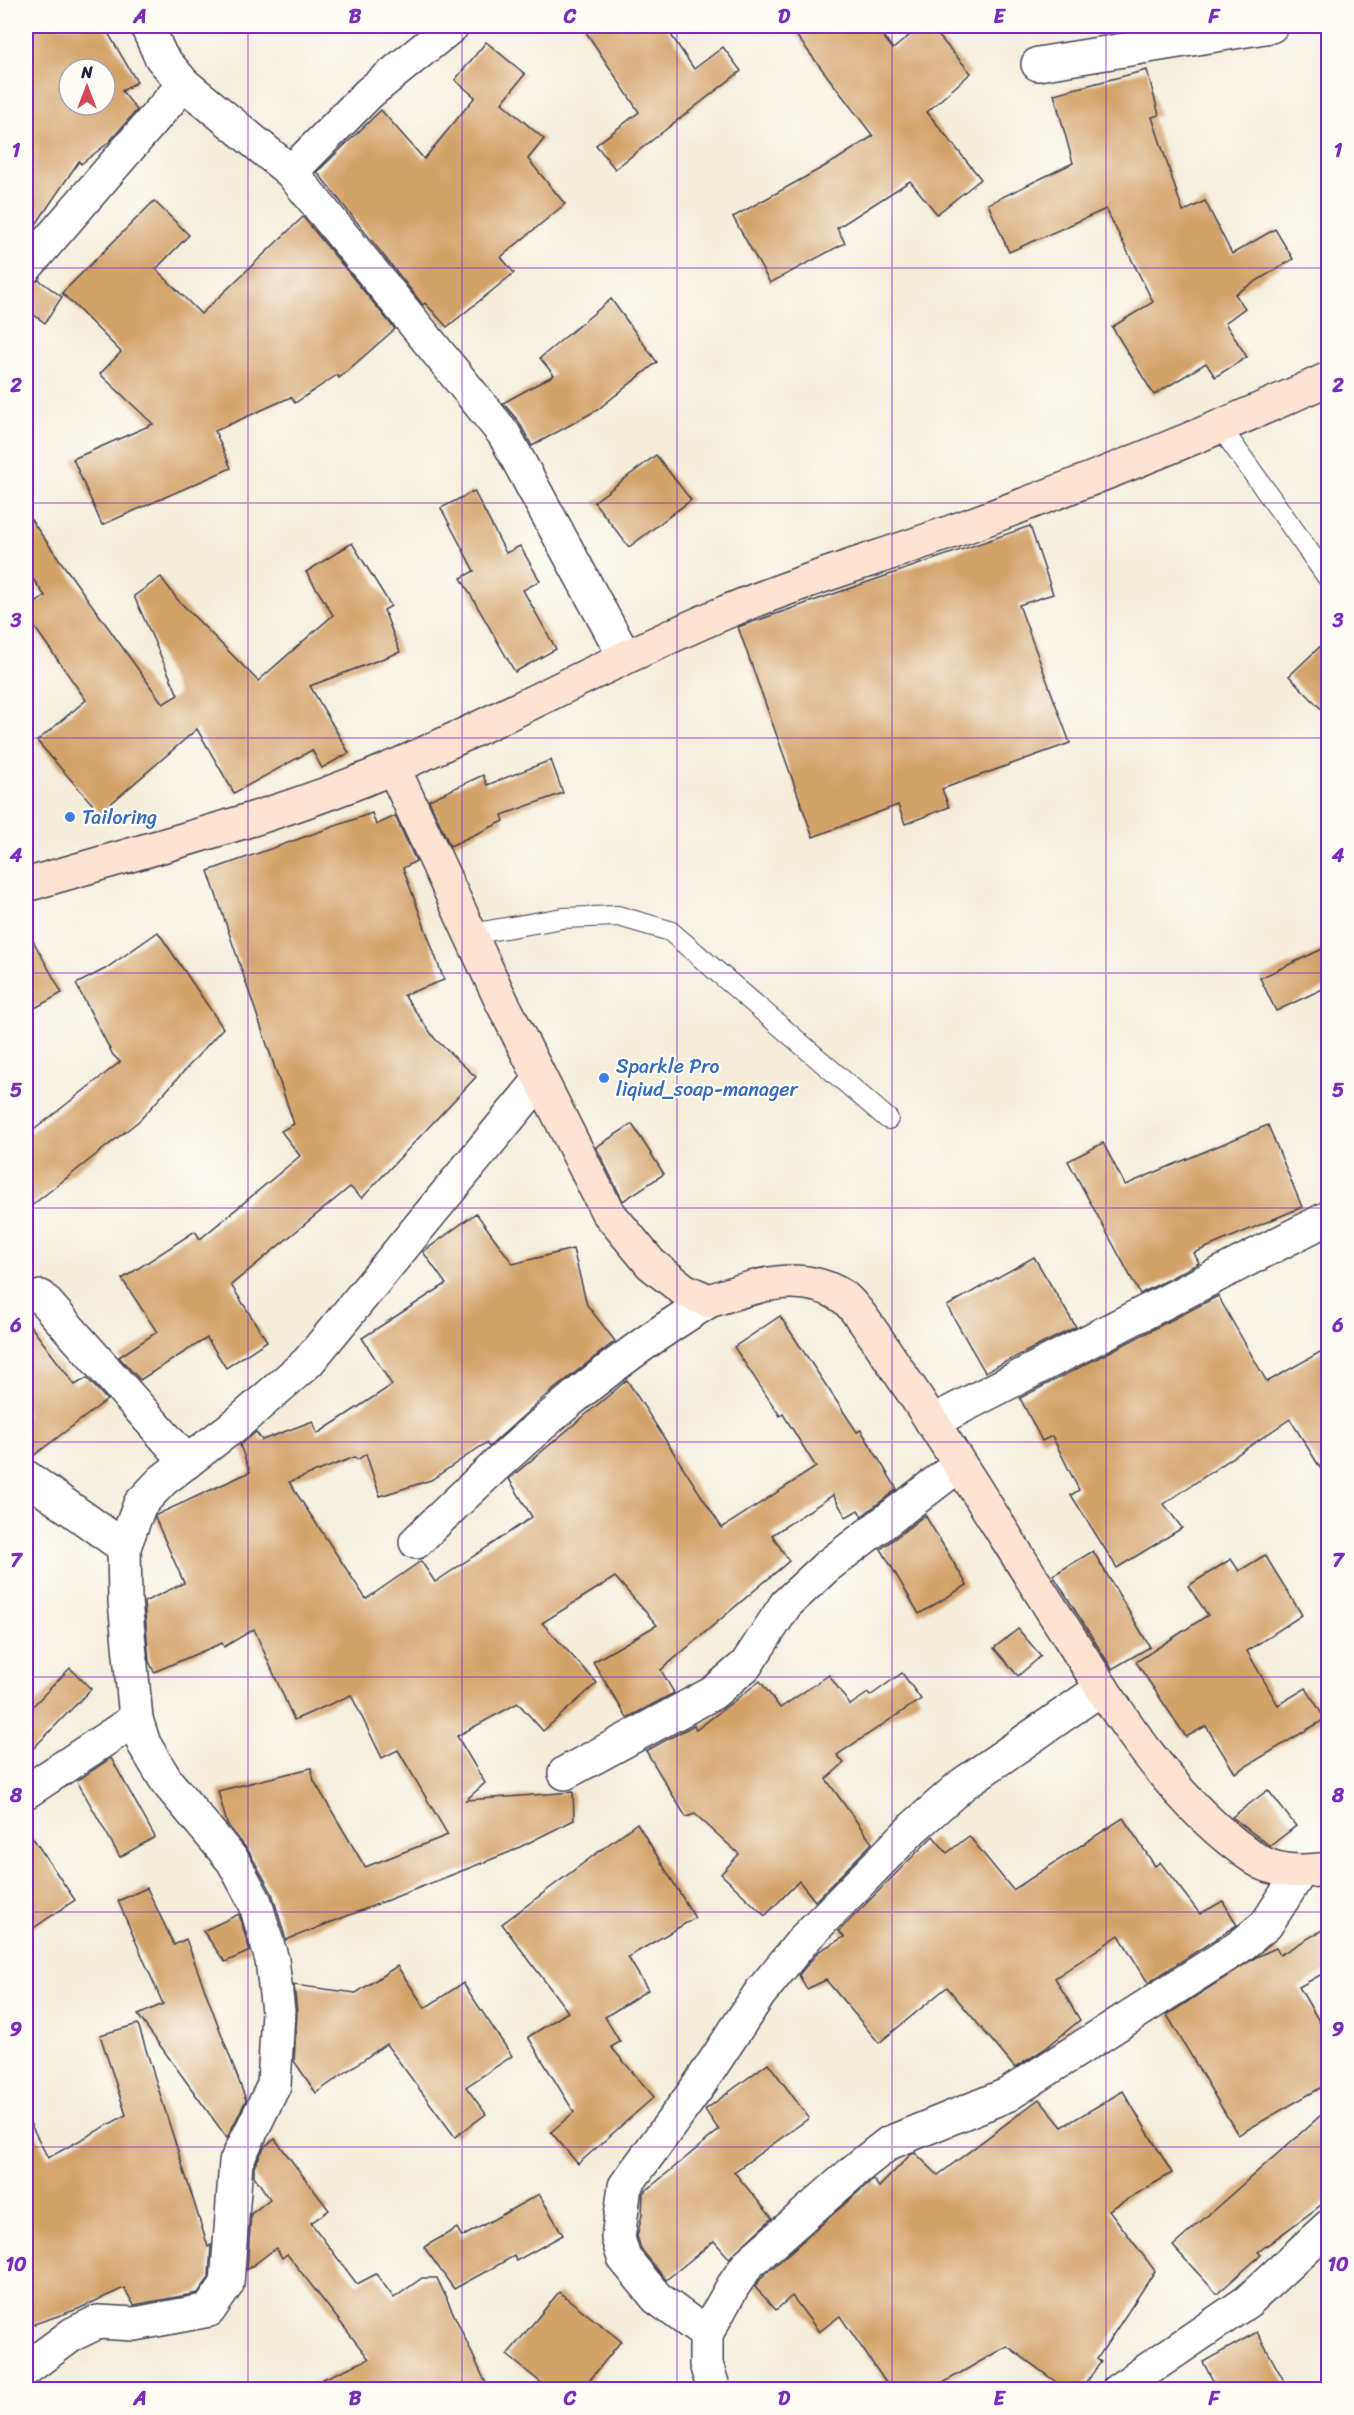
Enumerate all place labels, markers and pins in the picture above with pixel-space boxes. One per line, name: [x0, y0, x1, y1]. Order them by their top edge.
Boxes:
place label: Tailoring: [82, 800, 157, 835]
marker: Tailoring: [63, 810, 77, 824]
place label: Sparkle Pro liqiud_soap-manager: [616, 1049, 799, 1107]
marker: Sparkle Pro liqiud_soap-manager: [597, 1071, 611, 1085]

